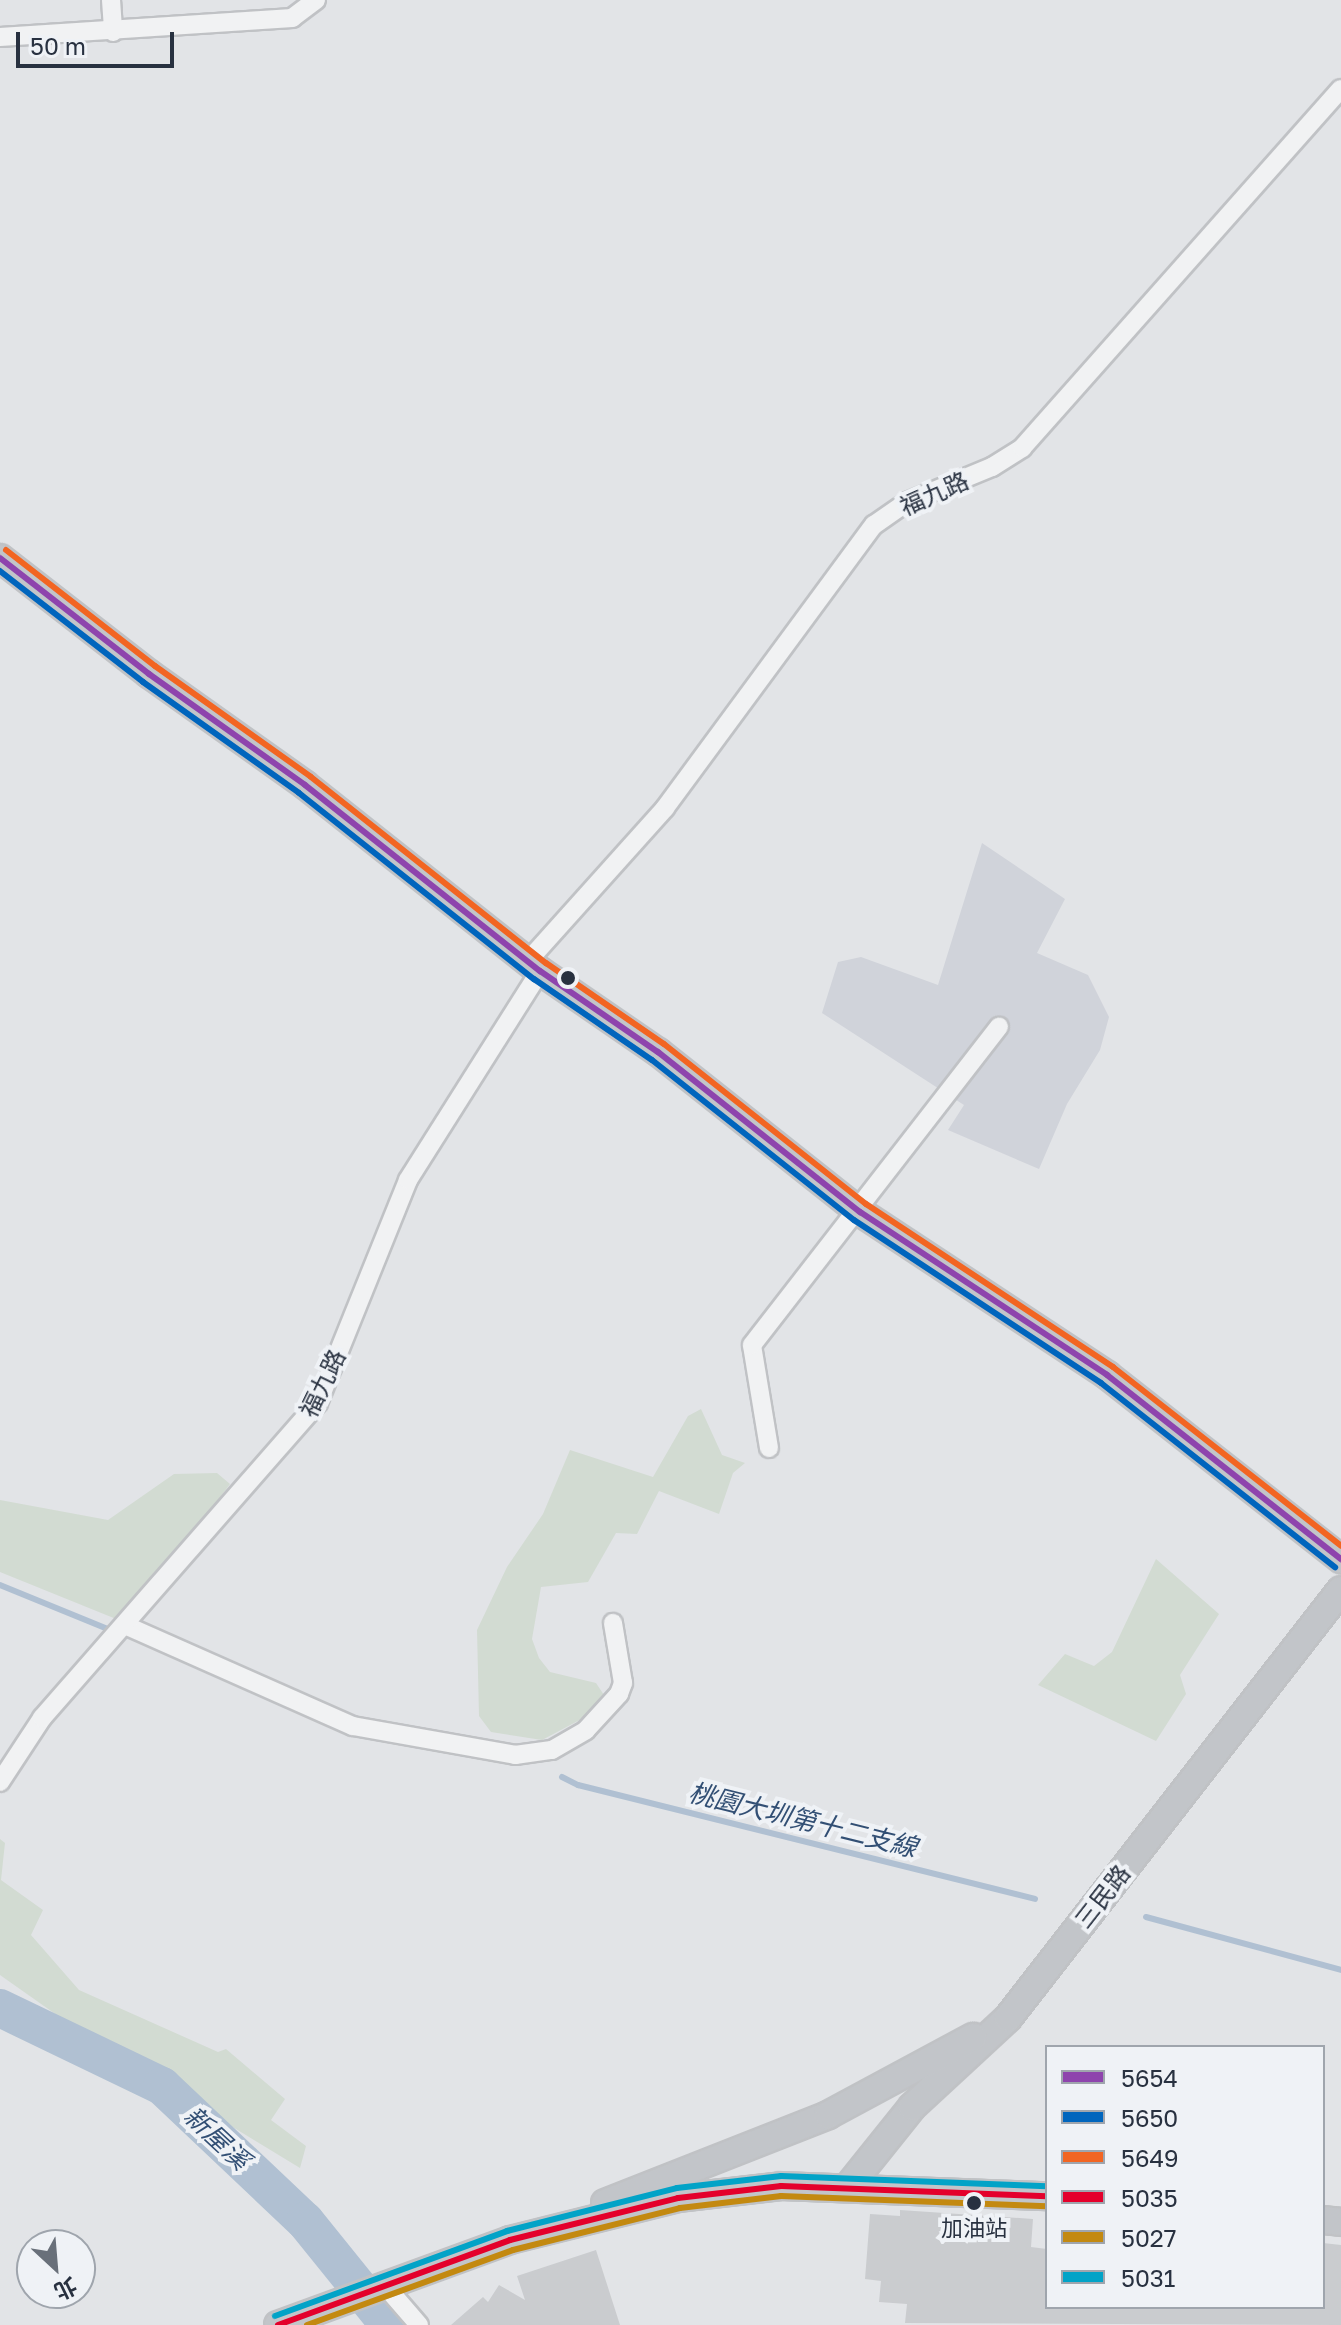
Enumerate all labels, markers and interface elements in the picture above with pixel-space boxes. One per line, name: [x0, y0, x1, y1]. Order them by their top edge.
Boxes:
scale bar: [20, 16, 178, 66]
text: 50 m: [30, 31, 86, 60]
street label: 福九路: [895, 465, 973, 521]
unlabelled marker: [560, 970, 576, 986]
street label: 福九路: [293, 1344, 351, 1422]
water label: 桃園大圳第十二支線: [686, 1777, 920, 1863]
street label: 三民路: [1068, 1859, 1136, 1933]
legend: [1045, 2045, 1325, 2309]
text: 5654: [1121, 2063, 1178, 2092]
water label: 新屋溪: [178, 2100, 256, 2176]
text: 5650: [1121, 2103, 1178, 2132]
text: 5649: [1121, 2143, 1179, 2172]
text: 5035: [1121, 2183, 1178, 2212]
marker: 加油站: [966, 2195, 982, 2211]
place label: 加油站: [941, 2215, 1007, 2241]
text: 5027: [1121, 2223, 1176, 2252]
north arrow: [16, 2229, 96, 2309]
text: 5031: [1121, 2263, 1175, 2292]
text: 北: [50, 2272, 82, 2306]

